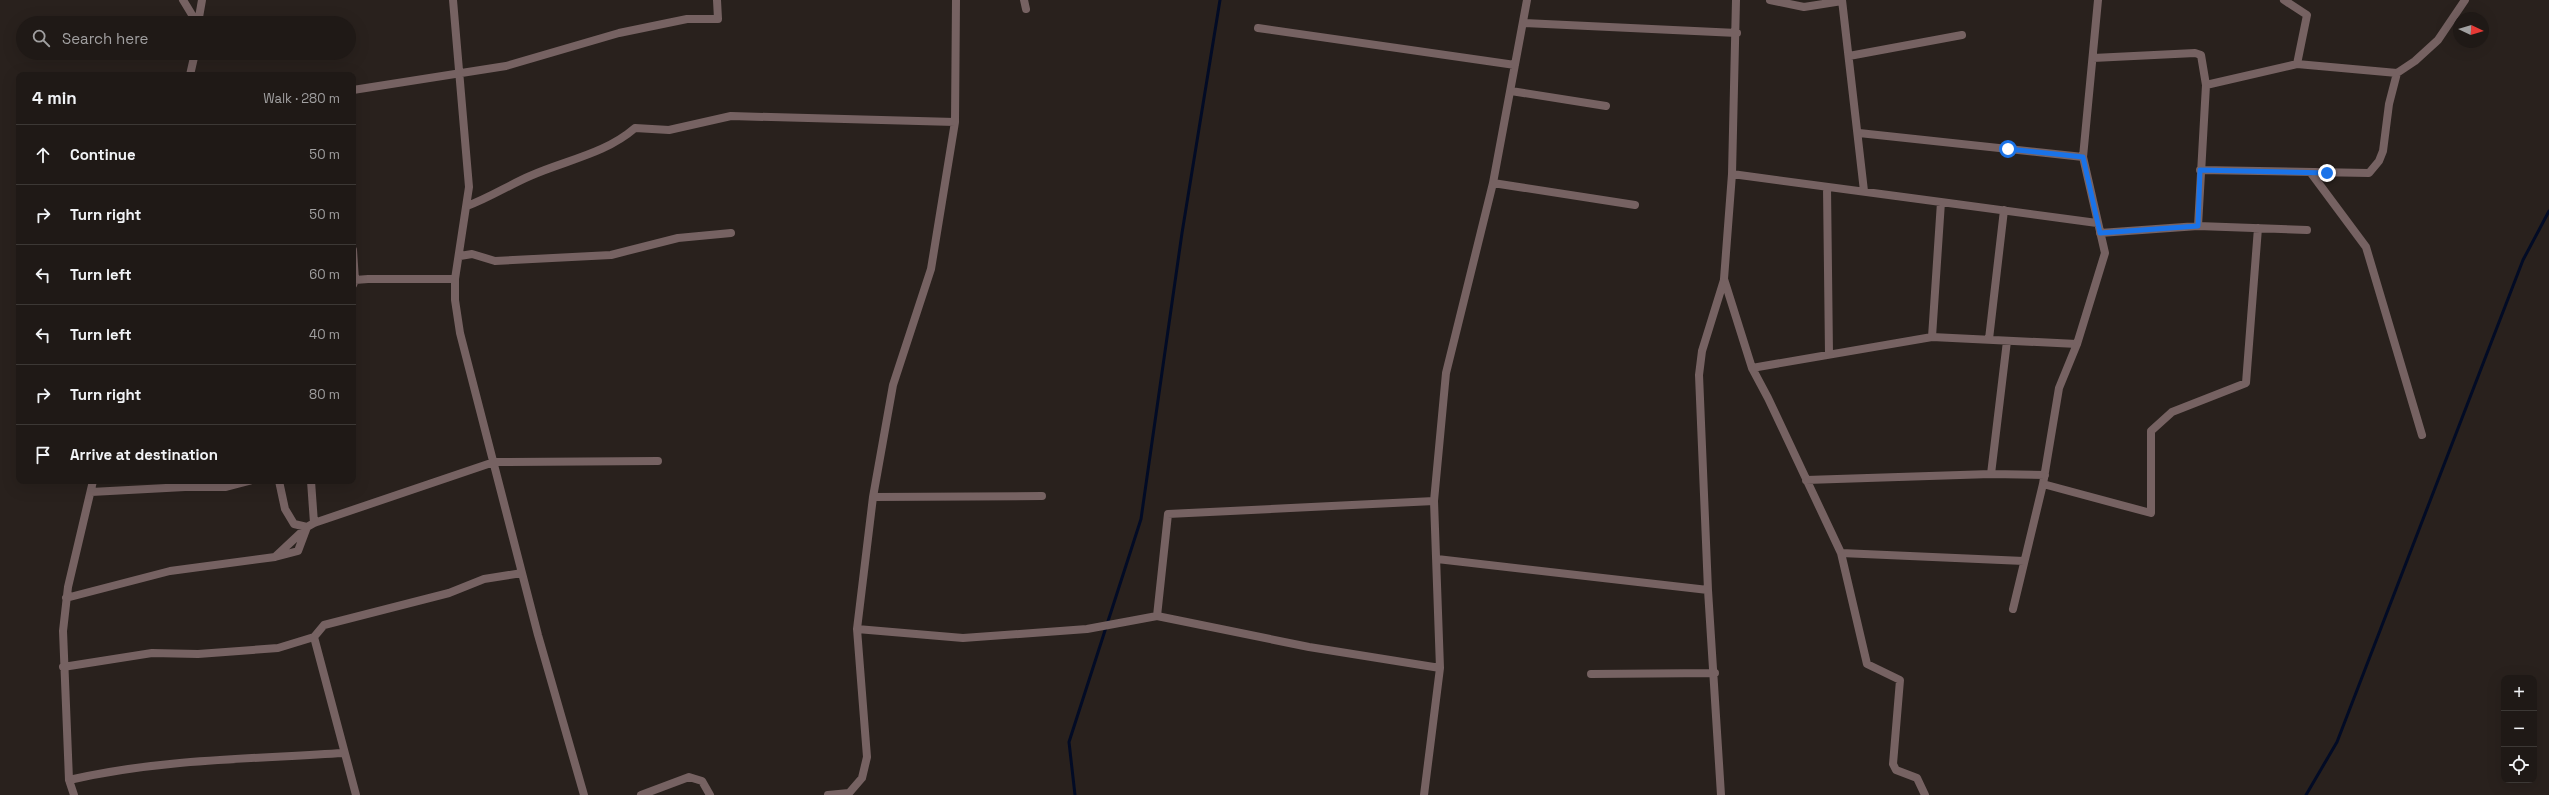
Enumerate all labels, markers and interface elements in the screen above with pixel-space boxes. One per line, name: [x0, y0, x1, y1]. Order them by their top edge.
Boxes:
north arrow: [2453, 12, 2489, 48]
search box: [16, 16, 356, 60]
icon: search: [30, 27, 52, 49]
text: Search here: [62, 29, 148, 48]
text: 4 min: [32, 87, 77, 109]
text: Walk · 280 m: [263, 90, 340, 107]
route start: [1999, 140, 2017, 158]
icon: ahead: [32, 144, 54, 166]
text: Continue: [70, 145, 136, 164]
text: 50 m: [309, 146, 340, 163]
route end: [2318, 164, 2336, 182]
icon: right: [32, 204, 54, 226]
text: Turn right: [70, 205, 141, 224]
text: 50 m: [309, 206, 340, 223]
icon: left: [32, 264, 54, 286]
text: Turn left: [70, 265, 132, 284]
text: 60 m: [309, 266, 340, 283]
icon: left: [32, 324, 54, 346]
text: Turn left: [70, 325, 132, 344]
text: 40 m: [309, 326, 340, 343]
icon: right: [32, 384, 54, 406]
text: Turn right: [70, 385, 141, 404]
text: 80 m: [309, 386, 340, 403]
icon: arrive: [32, 444, 54, 466]
text: Arrive at destination: [70, 445, 218, 464]
map controls: [2501, 675, 2537, 783]
button: +: [2501, 675, 2537, 711]
button: −: [2501, 711, 2537, 747]
button: locate: [2501, 747, 2537, 783]

